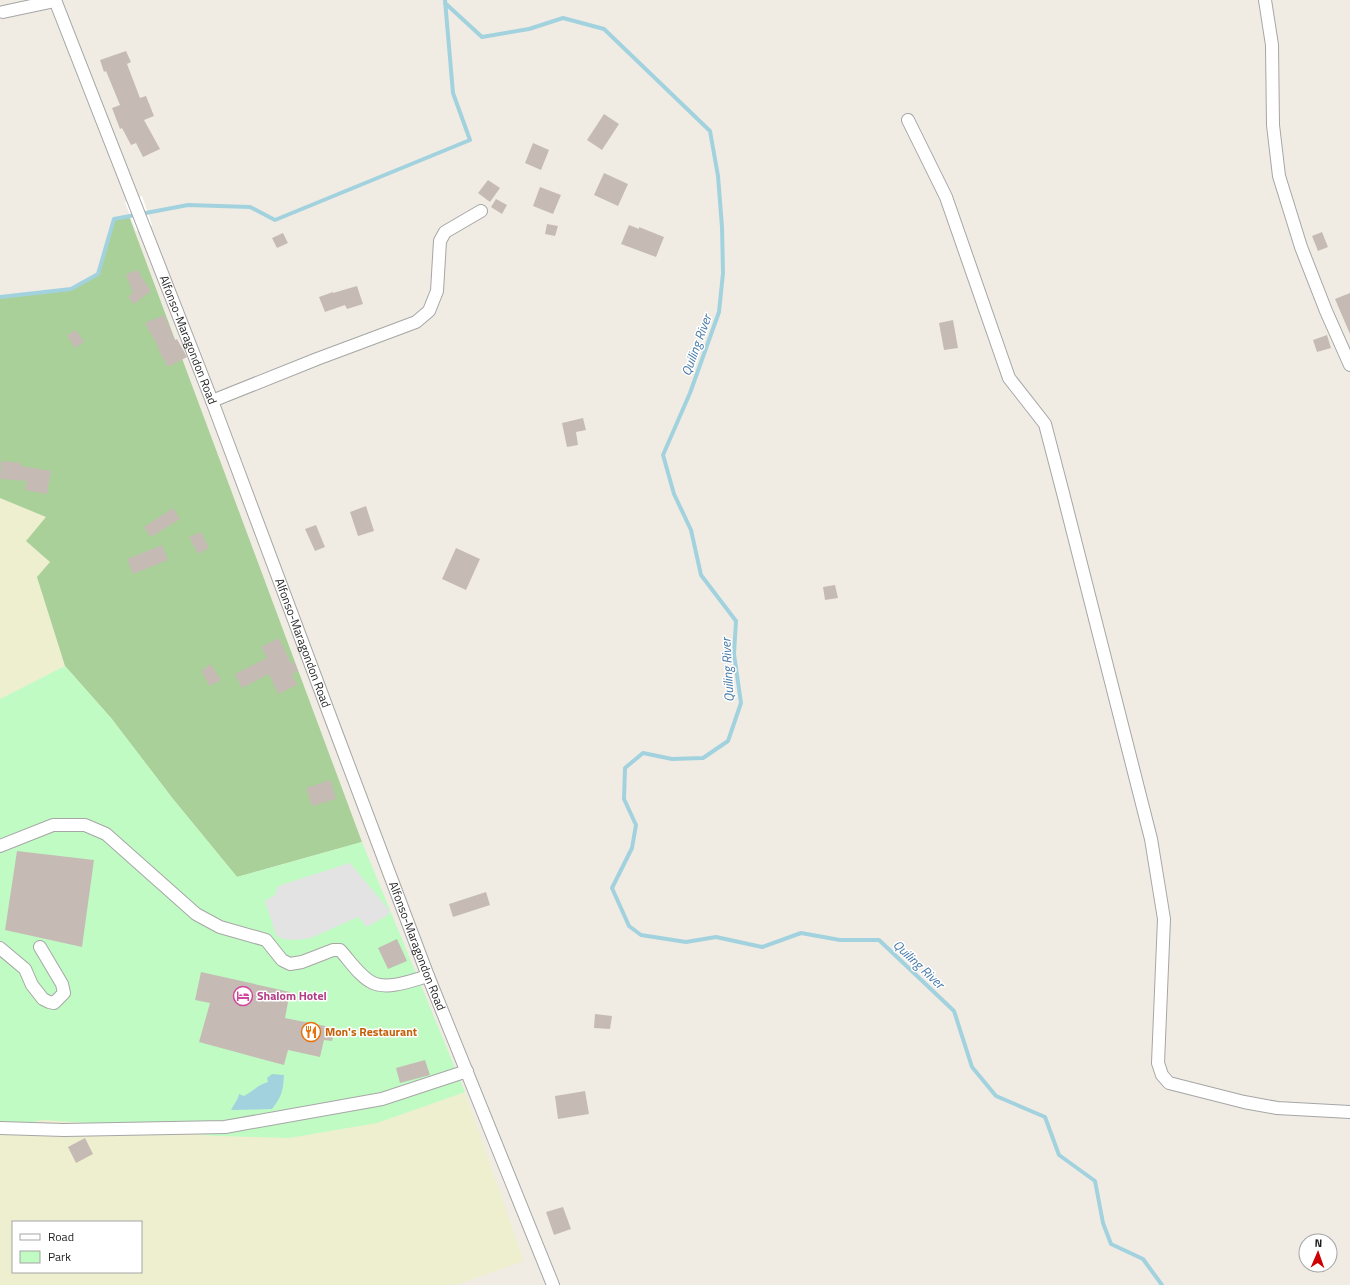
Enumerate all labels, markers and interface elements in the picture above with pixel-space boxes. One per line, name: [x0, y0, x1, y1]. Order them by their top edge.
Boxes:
street label: Alfonso-Maragondon Road: [155, 273, 222, 407]
water label: Quiling River: [676, 310, 717, 379]
street label: Alfonso-Maragondon Road: [270, 575, 336, 710]
water label: Quiling River: [715, 636, 739, 703]
street label: Alfonso-Maragondon Road: [384, 879, 451, 1013]
water label: Quiling River: [889, 935, 951, 994]
hotel icon: Shalom Hotel: [232, 985, 254, 1007]
place label: Shalom Hotel: [257, 986, 327, 1005]
restaurant icon: Mon's Restaurant: [300, 1021, 322, 1043]
place label: Mon's Restaurant: [325, 1022, 418, 1041]
legend: [12, 1221, 142, 1273]
text: Road: [48, 1227, 74, 1246]
north arrow: [1298, 1233, 1338, 1273]
text: N: [1314, 1235, 1322, 1251]
text: Park: [48, 1247, 71, 1266]

